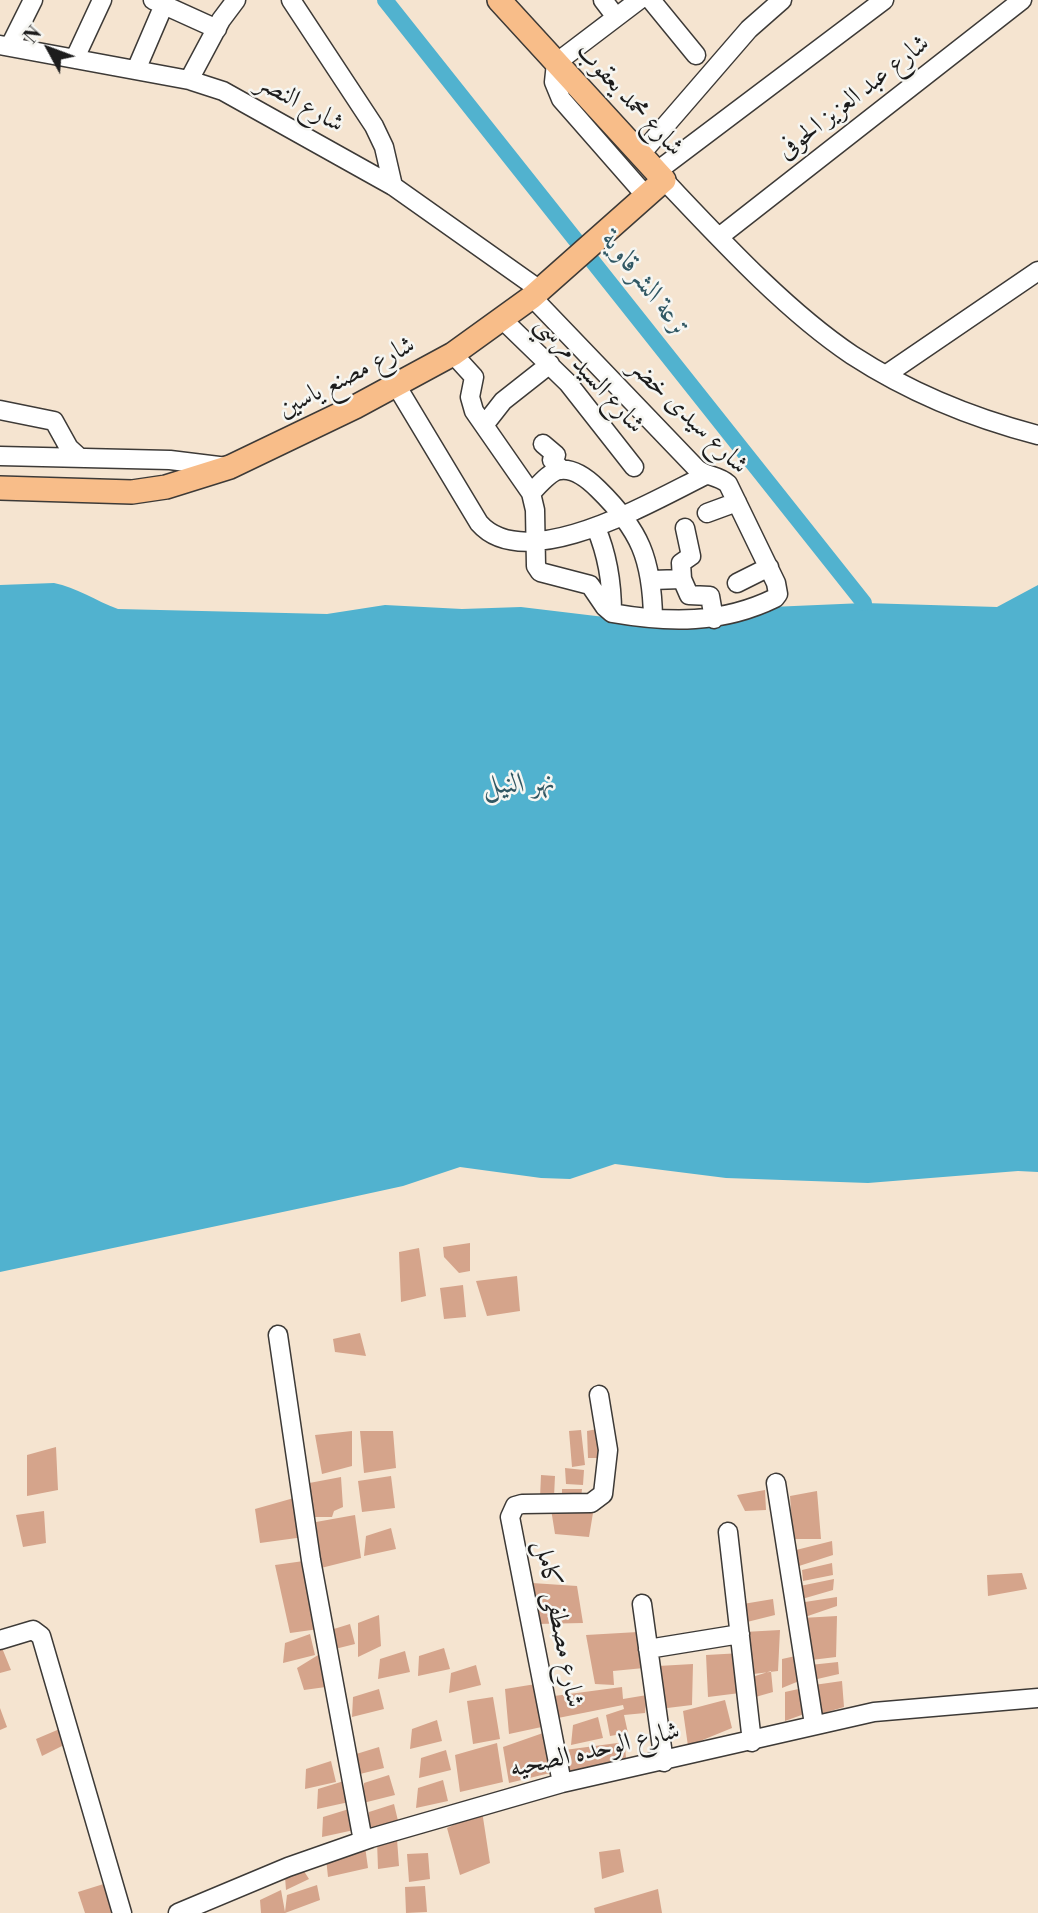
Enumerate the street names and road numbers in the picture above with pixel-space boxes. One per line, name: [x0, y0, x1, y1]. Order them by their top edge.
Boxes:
street label: شارع عبد العزيز الحوفى: [772, 29, 936, 167]
street label: شارع محمد يعقوب: [568, 37, 690, 163]
street label: شارع النصر: [251, 67, 349, 141]
street label: شارع السيد مرسي: [528, 309, 650, 441]
street label: شارع مصنع ياسين: [273, 330, 421, 426]
street label: شارع سيدى خضر: [622, 352, 754, 482]
street label: شارع مصطفى كامل: [527, 1538, 589, 1710]
street label: شارع الوحده الصحيه: [507, 1716, 683, 1786]

